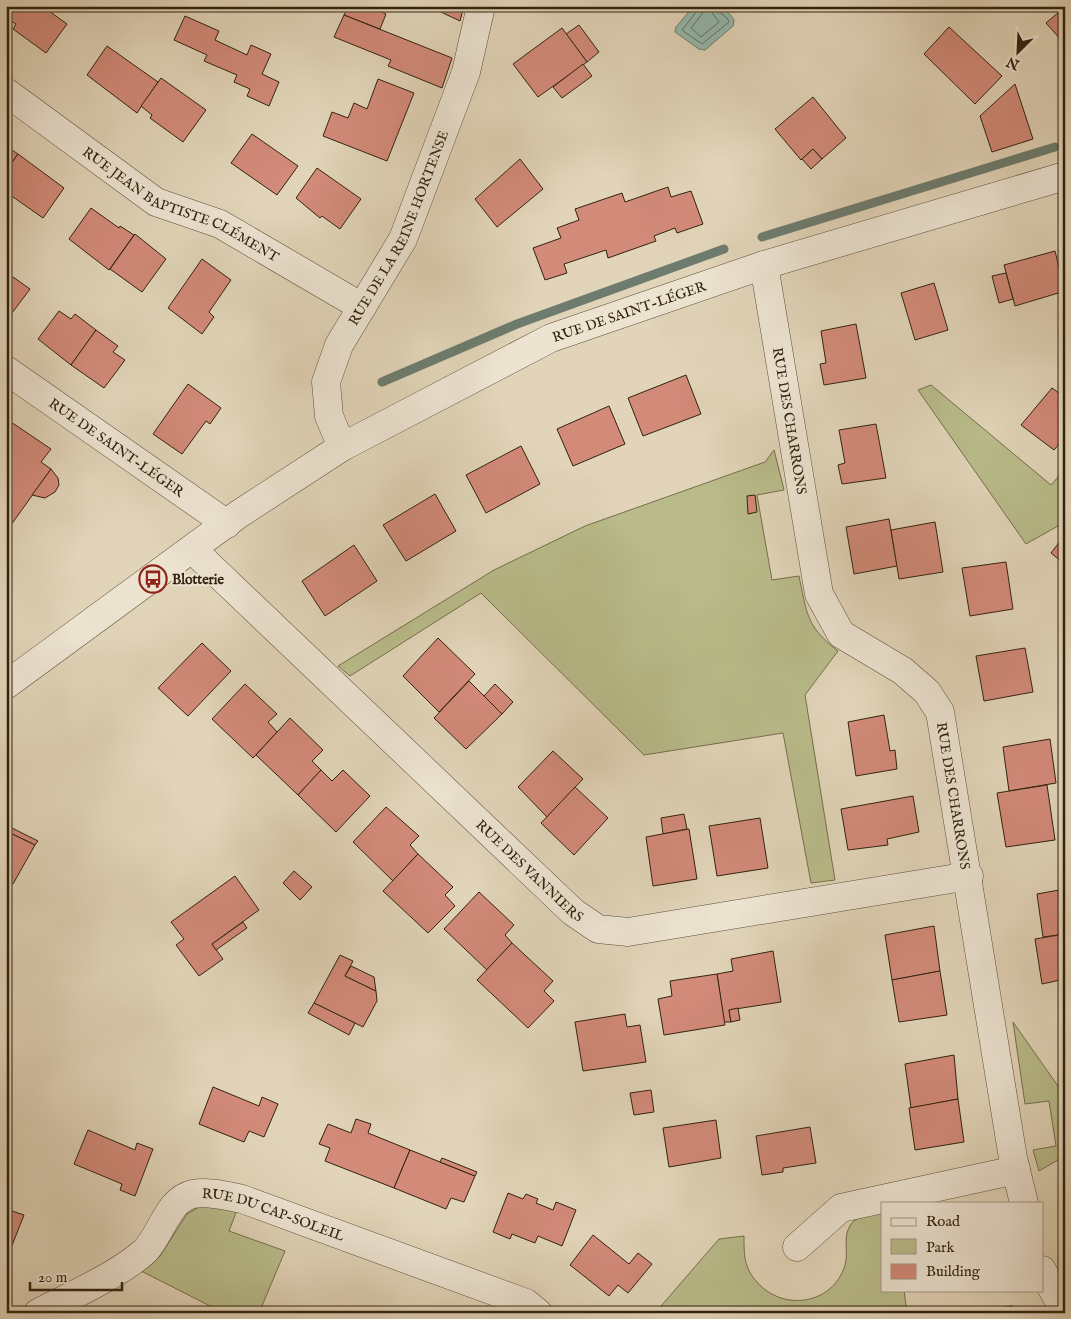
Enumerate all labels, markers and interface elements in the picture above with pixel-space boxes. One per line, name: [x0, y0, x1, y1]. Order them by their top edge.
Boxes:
north arrow: [994, 28, 1044, 78]
text: N: [1004, 52, 1023, 74]
street label: RUE DE LA REINE HORTENSE: [345, 128, 453, 329]
street label: RUE JEAN BAPTISTE CLÉMENT: [79, 143, 282, 267]
street label: RUE DE SAINT-LÉGER: [550, 277, 709, 347]
street label: RUE DES CHARRONS: [768, 346, 810, 496]
street label: RUE DE SAINT-LÉGER: [45, 395, 188, 502]
bus stop icon: Blotterie: [138, 564, 168, 594]
place label: Blotterie: [172, 571, 224, 589]
street label: RUE DES CHARRONS: [932, 721, 974, 871]
street label: RUE DES VANNIERS: [472, 816, 587, 926]
street label: RUE DU CAP-SOLEIL: [202, 1185, 347, 1246]
legend: [881, 1202, 1044, 1292]
text: Road: [926, 1212, 961, 1231]
text: Park: [926, 1238, 956, 1257]
scale bar: [30, 1259, 122, 1291]
text: Building: [926, 1262, 981, 1281]
text: 20 m: [38, 1268, 68, 1287]

